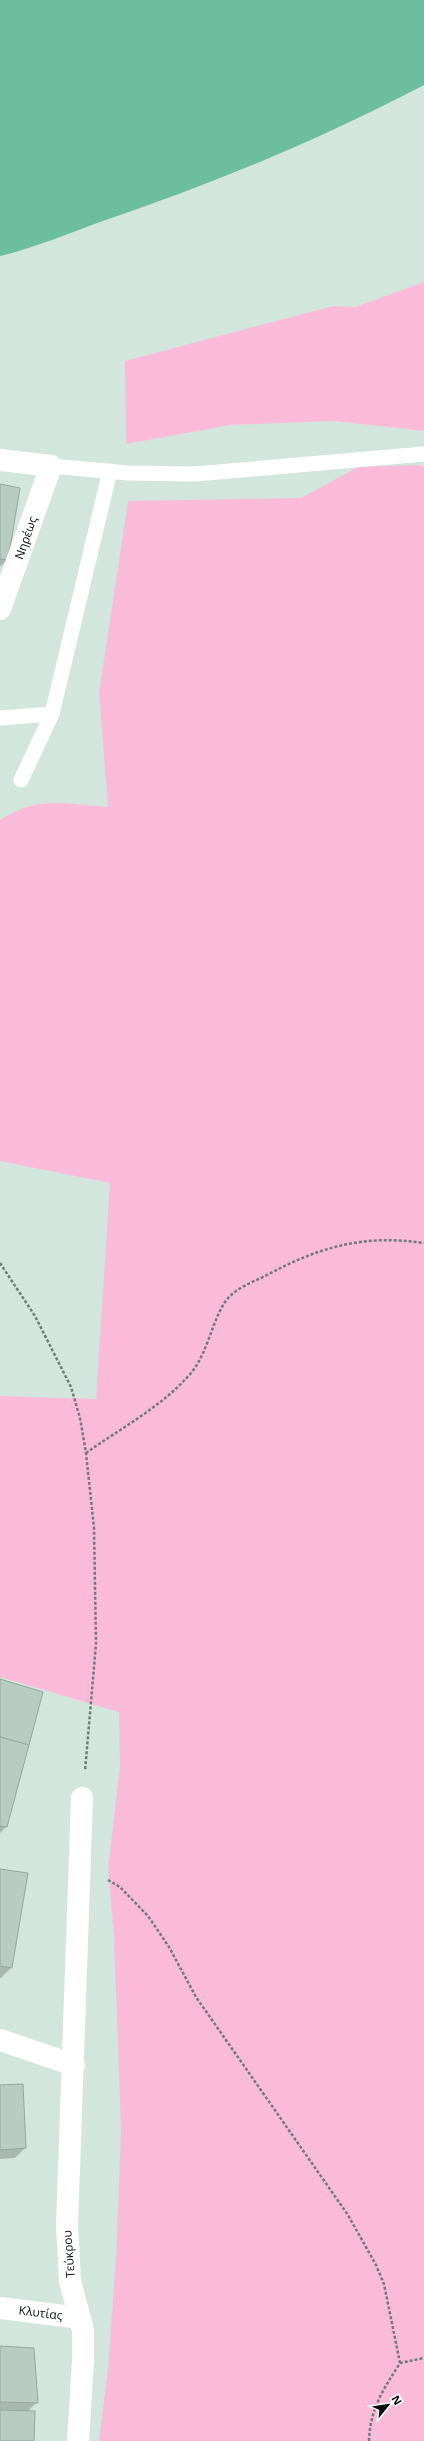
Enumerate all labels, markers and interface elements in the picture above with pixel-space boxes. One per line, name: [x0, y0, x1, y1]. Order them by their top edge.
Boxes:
street label: Νηρέως: [10, 514, 41, 562]
street label: Τεύκρου: [58, 2230, 79, 2278]
street label: Κλυτίας: [18, 2301, 64, 2324]
north arrow: [368, 2385, 408, 2425]
text: N: [388, 2392, 406, 2407]

